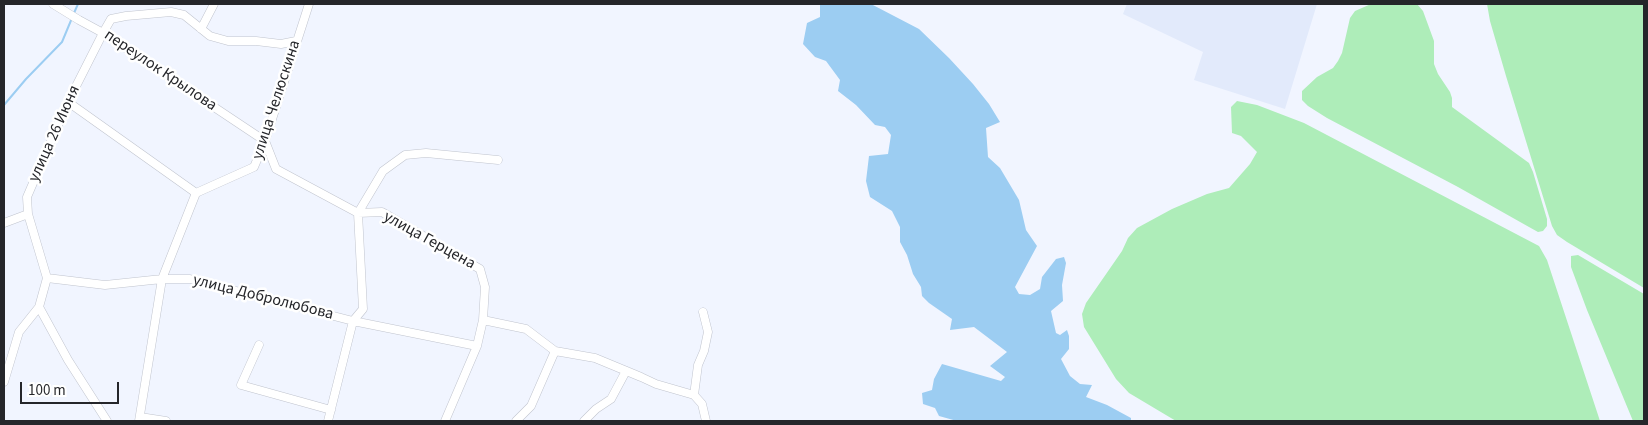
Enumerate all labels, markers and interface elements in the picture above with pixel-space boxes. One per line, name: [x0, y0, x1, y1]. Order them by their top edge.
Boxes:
street label: переулок Крылова: [100, 26, 220, 116]
street label: улица Челюскина: [249, 38, 305, 162]
street label: улица 26 Июня: [25, 83, 85, 185]
street label: улица Герцена: [380, 208, 478, 274]
street label: улица Добролюбова: [191, 271, 335, 325]
scale bar: [22, 372, 121, 404]
text: 100 m: [28, 380, 66, 401]

